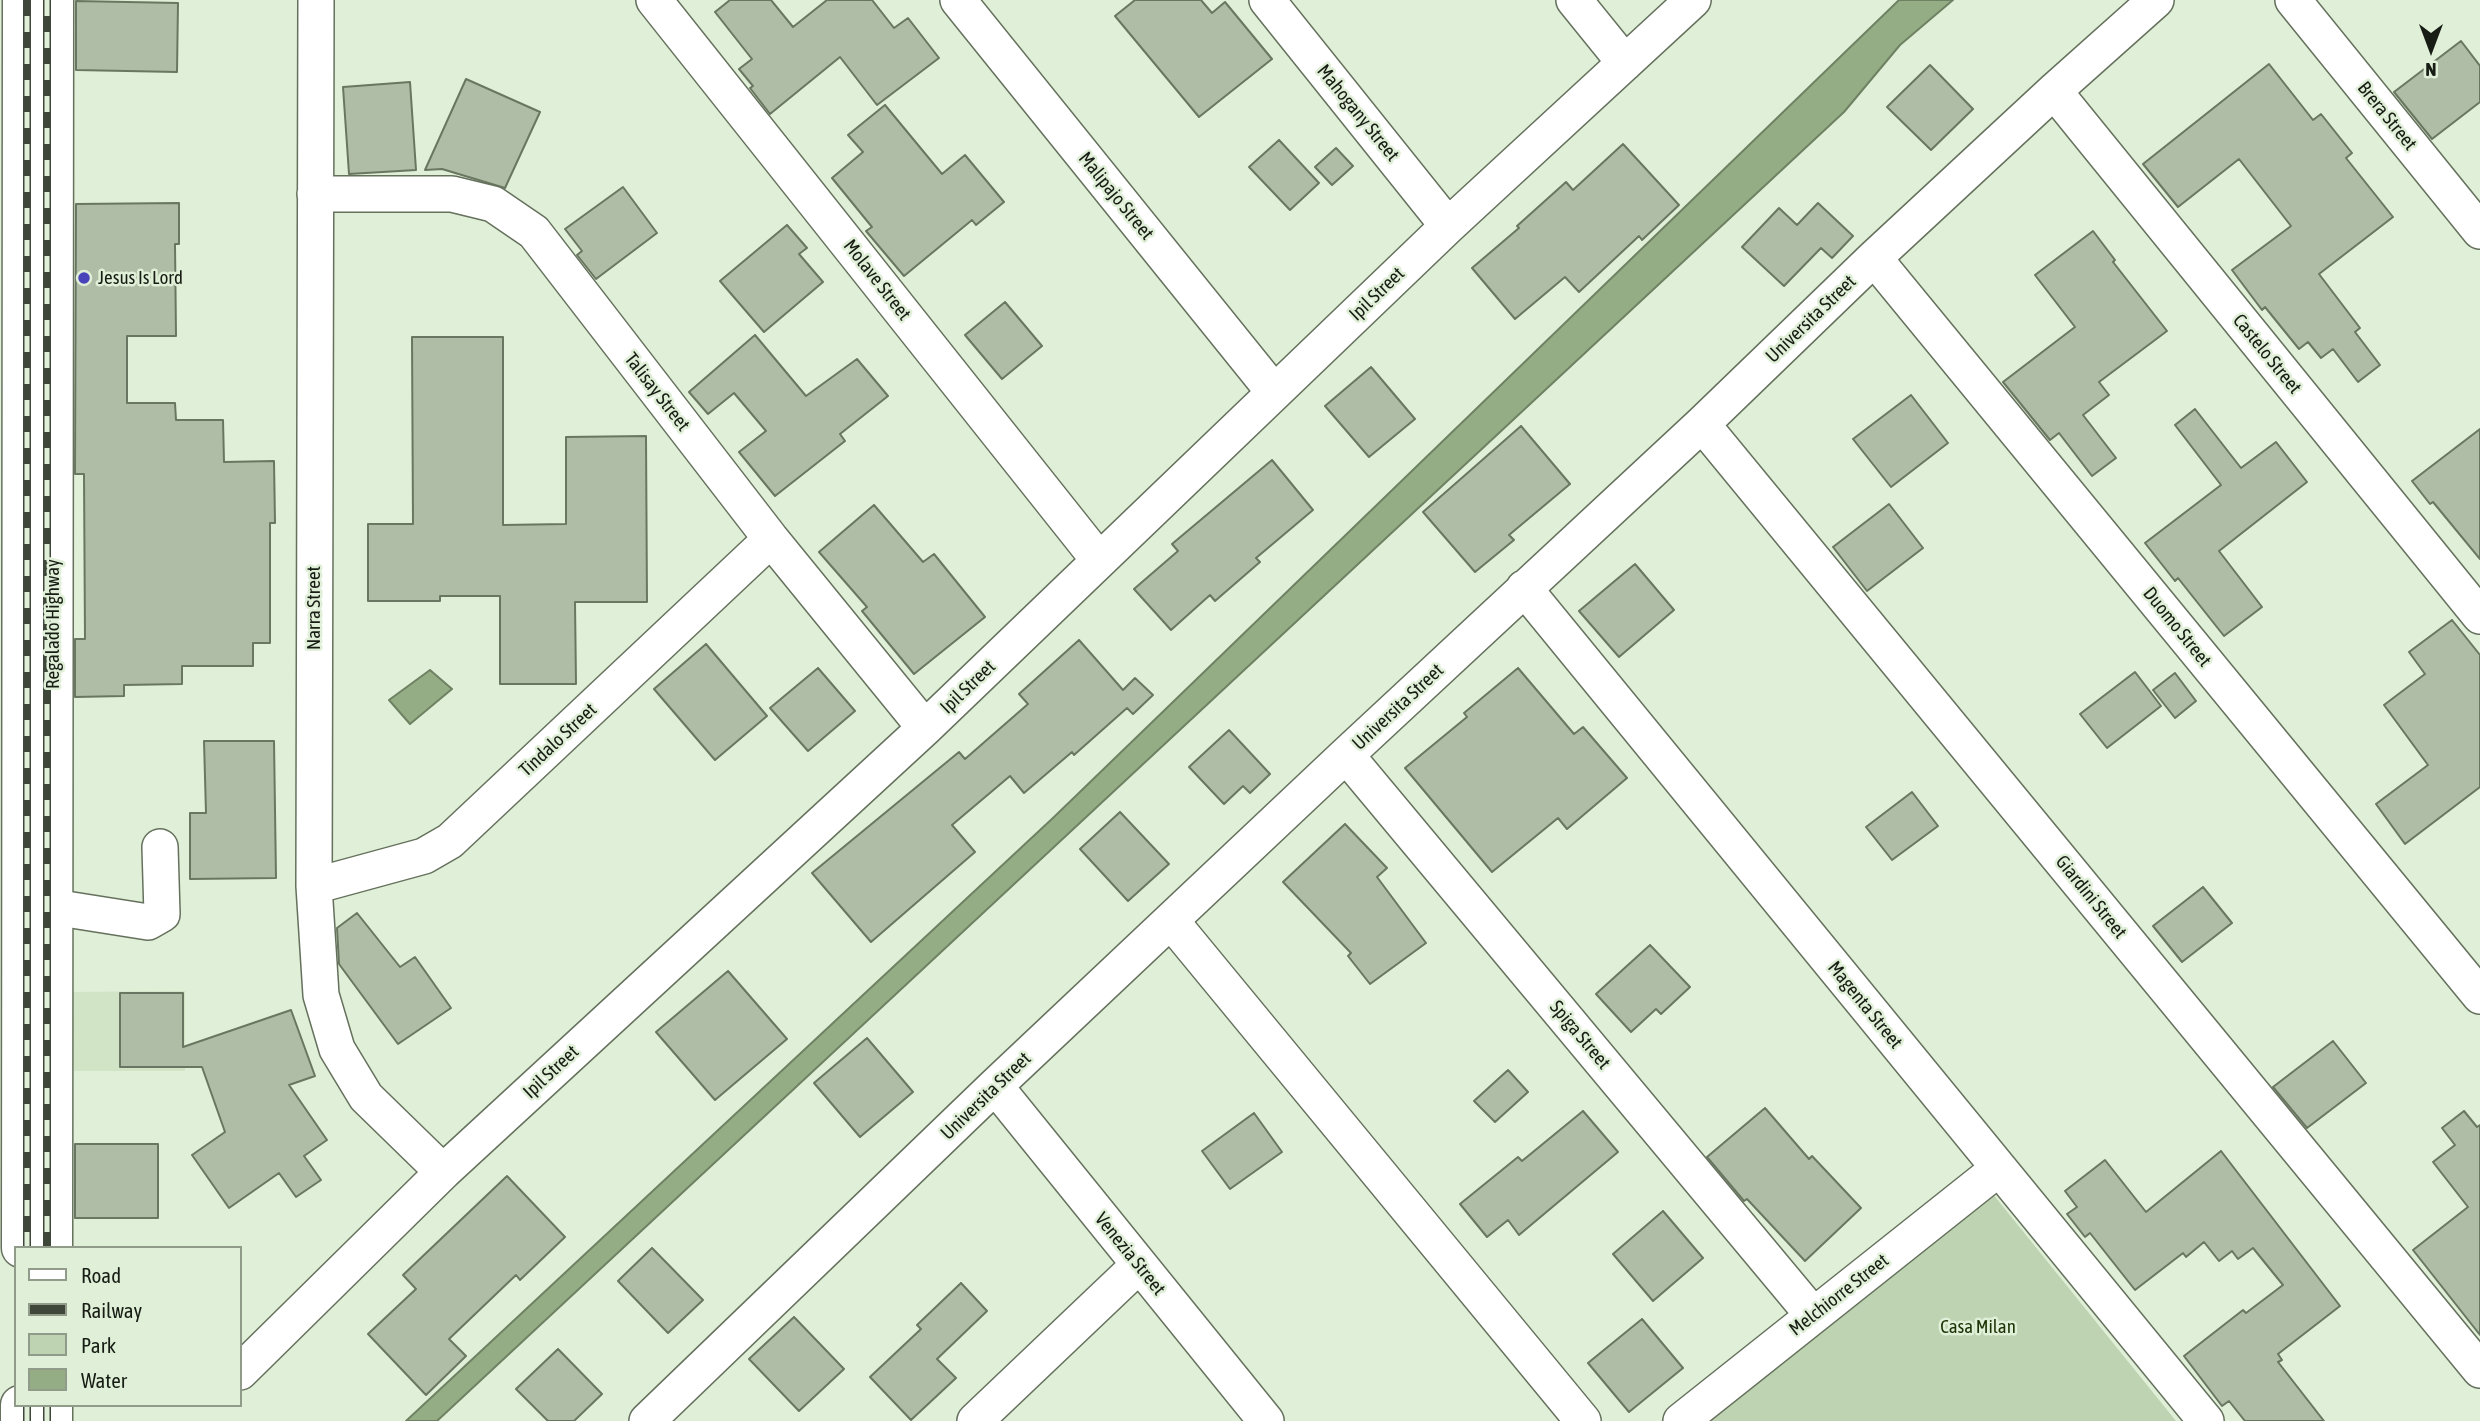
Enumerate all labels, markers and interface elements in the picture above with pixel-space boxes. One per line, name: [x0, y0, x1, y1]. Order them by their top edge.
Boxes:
north arrow: [2396, 14, 2466, 84]
text: N: [2425, 59, 2437, 81]
street label: Mahogany Street: [1312, 60, 1404, 166]
street label: Brera Street: [2352, 77, 2422, 155]
street label: Malipajo Street: [1074, 147, 1158, 245]
street label: Molave Street: [838, 235, 916, 325]
street label: Ipil Street: [1345, 262, 1409, 326]
place label: Jesus Is Lord: [98, 267, 183, 289]
marker: Jesus Is Lord: [76, 270, 92, 286]
street label: Universita Street: [1761, 270, 1861, 368]
street label: Castelo Street: [2228, 309, 2306, 399]
street label: Talisay Street: [619, 348, 695, 436]
street label: Regalado Highway: [42, 559, 64, 689]
street label: Narra Street: [303, 566, 325, 650]
street label: Duomo Street: [2138, 583, 2216, 671]
street label: Ipil Street: [936, 655, 1000, 719]
street label: Universita Street: [1348, 659, 1448, 755]
street label: Tindalo Street: [515, 698, 601, 782]
street label: Giardini Street: [2051, 851, 2131, 943]
street label: Magenta Street: [1823, 957, 1907, 1053]
street label: Spiga Street: [1545, 996, 1615, 1074]
street label: Ipil Street: [519, 1041, 583, 1103]
street label: Universita Street: [936, 1047, 1036, 1145]
street label: Venezia Street: [1090, 1208, 1170, 1300]
legend: [14, 1246, 242, 1407]
street label: Melchiorre Street: [1785, 1249, 1893, 1341]
text: Road: [81, 1263, 121, 1287]
text: Railway: [81, 1298, 142, 1322]
park label: Casa Milan: [1940, 1316, 2016, 1338]
text: Park: [81, 1333, 116, 1357]
text: Water: [81, 1368, 127, 1392]

